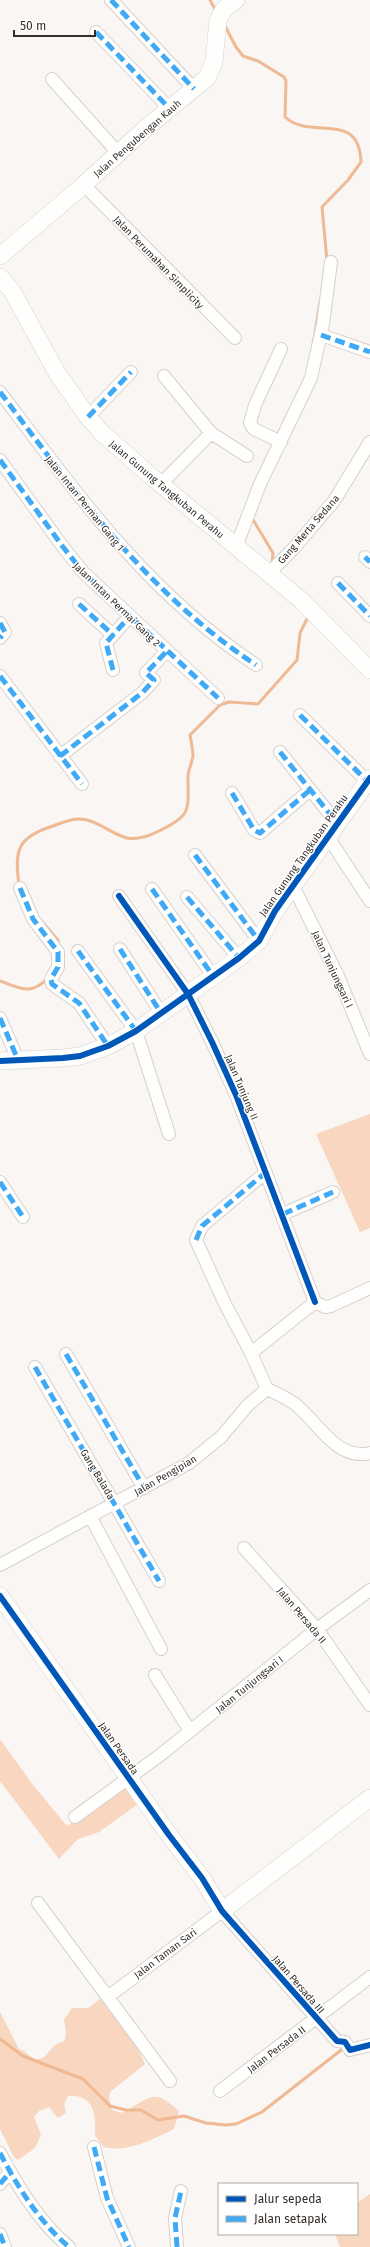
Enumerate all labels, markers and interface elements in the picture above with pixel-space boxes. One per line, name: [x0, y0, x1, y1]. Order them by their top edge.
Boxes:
scale bar: [14, 12, 95, 38]
text: 50 m: [20, 19, 46, 33]
street label: Jalan Pengubengan Kauh: [91, 97, 184, 180]
street label: Jalan Perumahan Simplicity: [111, 214, 206, 312]
street label: Jalan Gunung Tangkuban Perahu: [107, 438, 226, 541]
street label: Jalan Intan Perman Gang 1: [42, 454, 126, 554]
street label: Gang Merta Sedana: [275, 493, 342, 567]
street label: Jalan Intan Permai Gang 2: [70, 560, 162, 649]
street label: Jalan Gunung Tangkuban Perahu: [257, 792, 351, 919]
street label: Jalan Tunjungsari I: [309, 929, 355, 1010]
street label: Jalan Tunjung II: [222, 1053, 260, 1122]
street label: Gang Balada: [77, 1447, 117, 1502]
street label: Jalan Pengipian: [132, 1453, 199, 1499]
street label: Jalan Persada II: [274, 1585, 328, 1646]
street label: Jalan Tunjungsari I: [213, 1654, 286, 1716]
street label: Jalan Persada: [96, 1720, 141, 1777]
street label: Jalan Taman Sari: [132, 1926, 199, 1981]
street label: Jalan Persada III: [270, 1953, 327, 2016]
street label: Jalan Persada II: [245, 2024, 308, 2076]
legend: [218, 2183, 358, 2235]
text: Jalur sepeda: [254, 2192, 322, 2206]
text: Jalan setapak: [254, 2212, 328, 2226]

